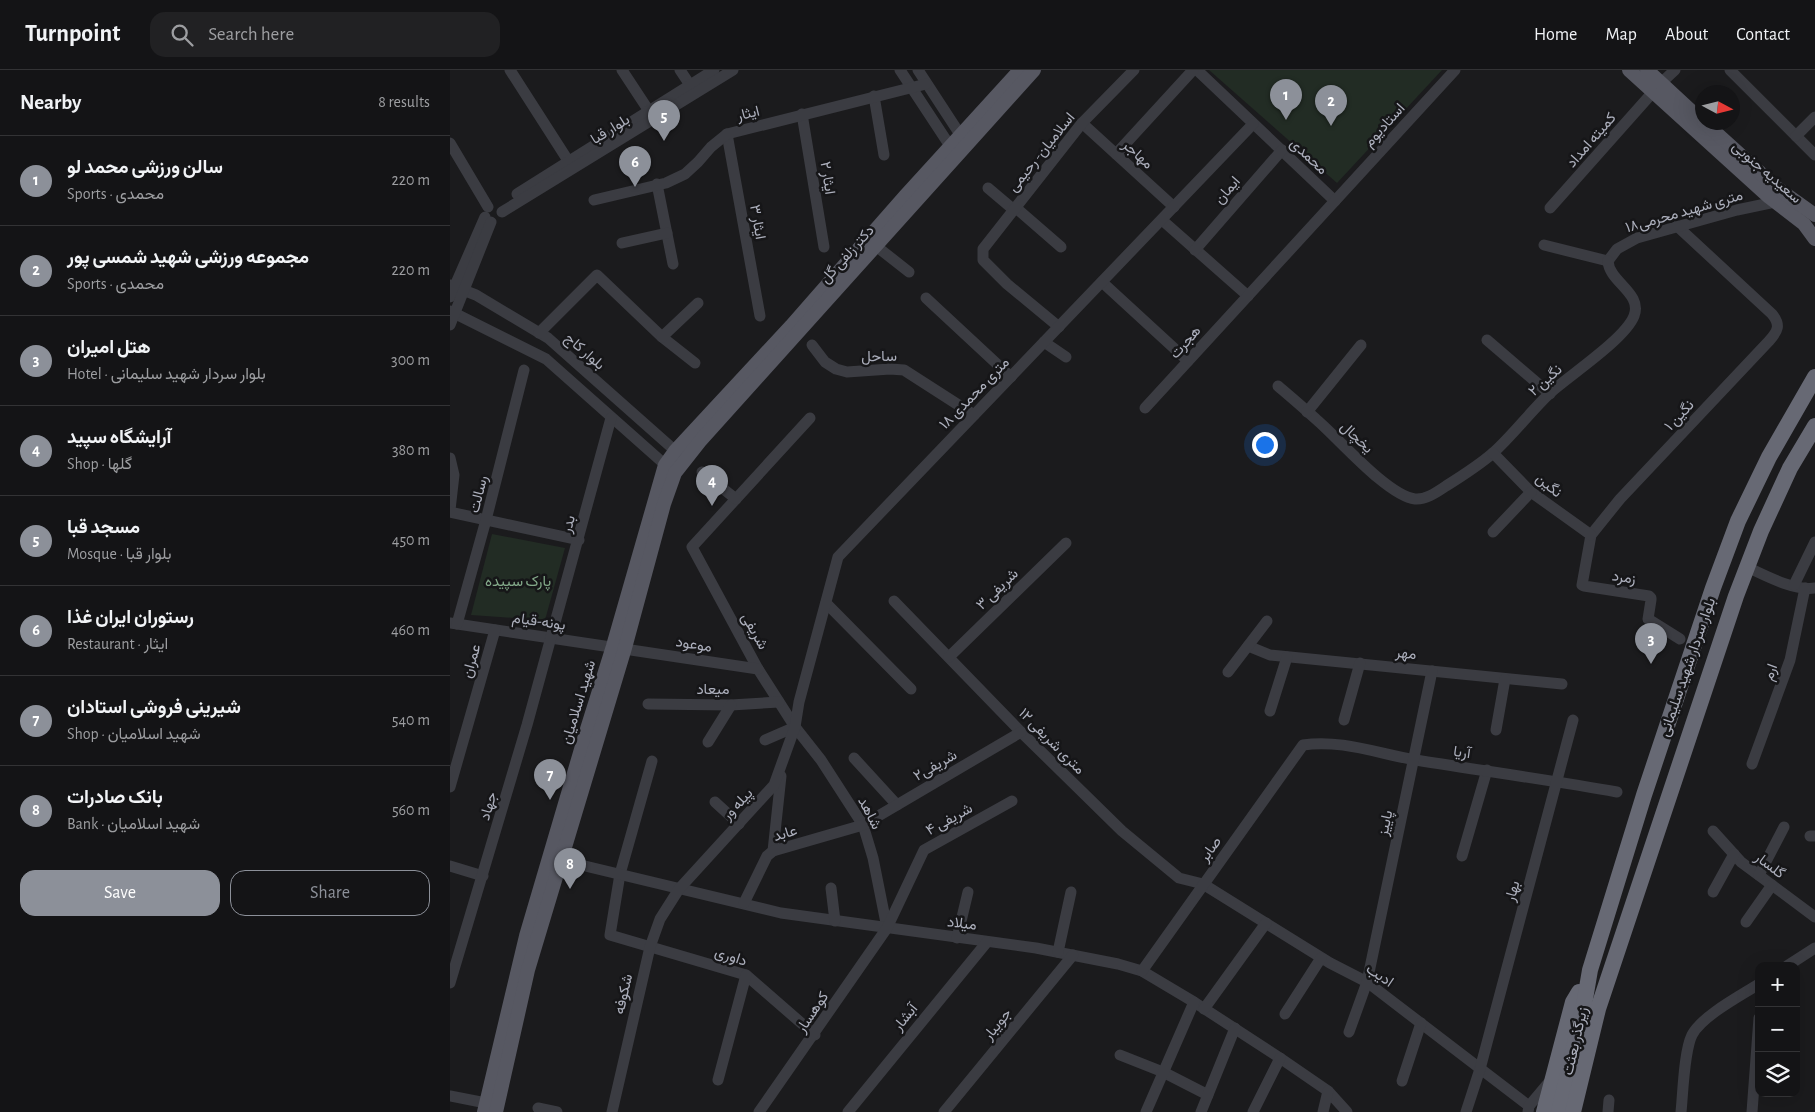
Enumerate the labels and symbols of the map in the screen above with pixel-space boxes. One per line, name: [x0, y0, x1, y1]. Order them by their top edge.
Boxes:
pin: 1: [1270, 79, 1302, 120]
pin: 2: [1315, 85, 1347, 126]
north arrow: [1695, 85, 1740, 130]
pin: 5: [648, 100, 680, 141]
street label: استادیوم: [1361, 101, 1409, 151]
street label: ایثار: [734, 103, 761, 125]
street label: اسلامیان- رحیمی: [1005, 110, 1079, 196]
street label: کمیته امداد: [1564, 110, 1620, 171]
street label: بلوار قبا: [588, 112, 633, 148]
street label: محمدی: [1286, 135, 1330, 179]
street label: مهاجر: [1118, 136, 1156, 172]
street label: سعیدیه جنوبی: [1728, 138, 1804, 208]
pin: 6: [619, 146, 651, 187]
street label: ایثار ۲: [817, 160, 838, 196]
street label: ایمان: [1212, 174, 1244, 208]
street label: ۱۸متری شهید محرمی: [1624, 188, 1745, 237]
street label: ایثار ۳: [746, 203, 768, 241]
street label: دکتر زلفی گل: [818, 223, 879, 287]
street label: هجرت: [1167, 323, 1205, 362]
street label: بلوار کاج: [560, 330, 608, 375]
street label: ساحل: [861, 349, 897, 365]
street label: ۱۸ متری محمدی: [937, 355, 1014, 433]
street label: نگین ۲: [1526, 362, 1566, 400]
street label: نگین ۱: [1662, 397, 1698, 435]
street label: یخچال: [1336, 419, 1376, 457]
your location: [1252, 432, 1278, 458]
pin: 4: [696, 465, 728, 506]
street label: نگین: [1532, 471, 1565, 502]
street label: رسالت: [467, 474, 491, 515]
street label: بدر: [559, 514, 579, 536]
street label: شریفی ۳: [973, 566, 1023, 614]
street label: زمرد: [1611, 568, 1637, 588]
park label: پارک سپیده: [485, 574, 551, 591]
street label: بلوار سردار شهید سلیمانی: [1657, 596, 1720, 739]
street label: پونه-قیام: [511, 610, 567, 635]
street label: شریفی: [737, 610, 771, 653]
pin: 3: [1635, 623, 1667, 664]
street label: موعود: [675, 634, 713, 656]
street label: عمران: [459, 642, 484, 680]
street label: مهر: [1393, 645, 1417, 663]
street label: شهید اسلامیان: [559, 658, 599, 746]
street label: ارم: [1761, 662, 1782, 683]
street label: میعاد: [696, 682, 730, 698]
street label: ۱۲ متری شریفی: [1014, 706, 1087, 779]
street label: آریا: [1452, 743, 1473, 762]
street label: شریفی۲: [911, 747, 961, 786]
pin: 7: [534, 759, 566, 800]
street label: پیله ور: [718, 786, 757, 825]
street label: جهاد: [477, 790, 501, 822]
street label: شاهد: [855, 795, 884, 832]
street label: شریفی ۴: [924, 801, 976, 840]
street label: پاییز: [1375, 809, 1397, 839]
street label: عابد: [771, 823, 799, 845]
street label: صابر: [1196, 834, 1225, 866]
pin: 8: [554, 848, 586, 889]
street label: گلسار: [1751, 849, 1788, 882]
street label: بهار: [1502, 879, 1523, 904]
street label: میلاد: [946, 914, 978, 934]
street label: داوری: [712, 944, 749, 971]
street label: ادیب: [1363, 961, 1396, 991]
street label: شکوفه: [612, 972, 636, 1016]
street label: کوهسار: [793, 989, 832, 1037]
street label: آبشار: [889, 999, 922, 1035]
street label: جویبار: [980, 1006, 1015, 1044]
street label: زیرگذر بعثت: [1560, 1006, 1592, 1077]

